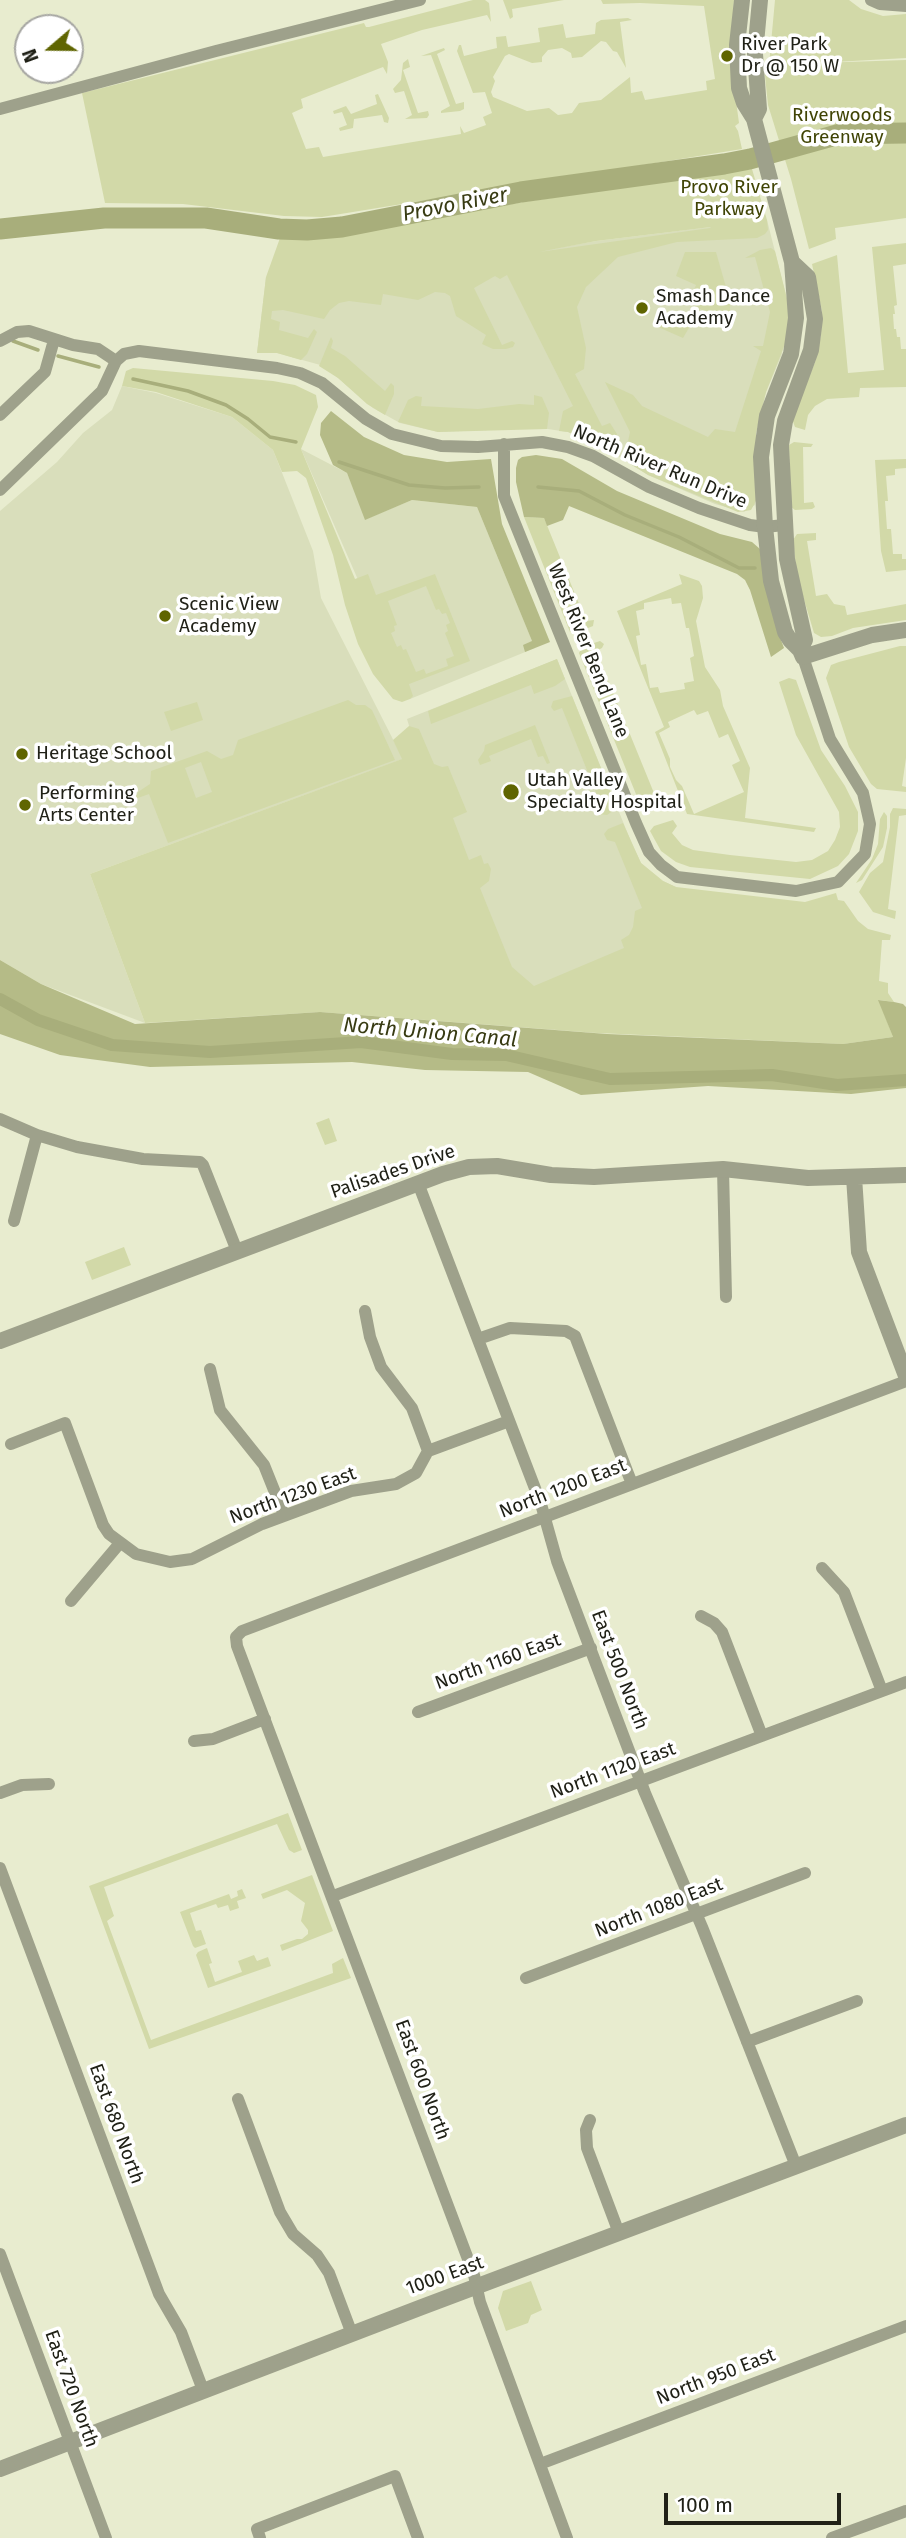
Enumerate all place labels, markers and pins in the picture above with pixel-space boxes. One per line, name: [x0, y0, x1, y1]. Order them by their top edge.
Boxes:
place label: River Park Dr @ 150 W: [741, 34, 839, 78]
marker: River Park Dr @ 150 W: [719, 48, 735, 64]
place label: Smash Dance Academy: [656, 286, 770, 330]
marker: Smash Dance Academy: [634, 300, 650, 316]
place label: Scenic View Academy: [179, 594, 279, 638]
marker: Scenic View Academy: [157, 608, 173, 624]
place label: Heritage School: [36, 743, 172, 765]
marker: Heritage School: [14, 746, 30, 762]
place label: Utah Valley Specialty Hospital: [527, 770, 682, 814]
marker: Utah Valley Specialty Hospital: [501, 782, 521, 802]
place label: Performing Arts Center: [39, 783, 134, 827]
marker: Performing Arts Center: [17, 797, 33, 813]

